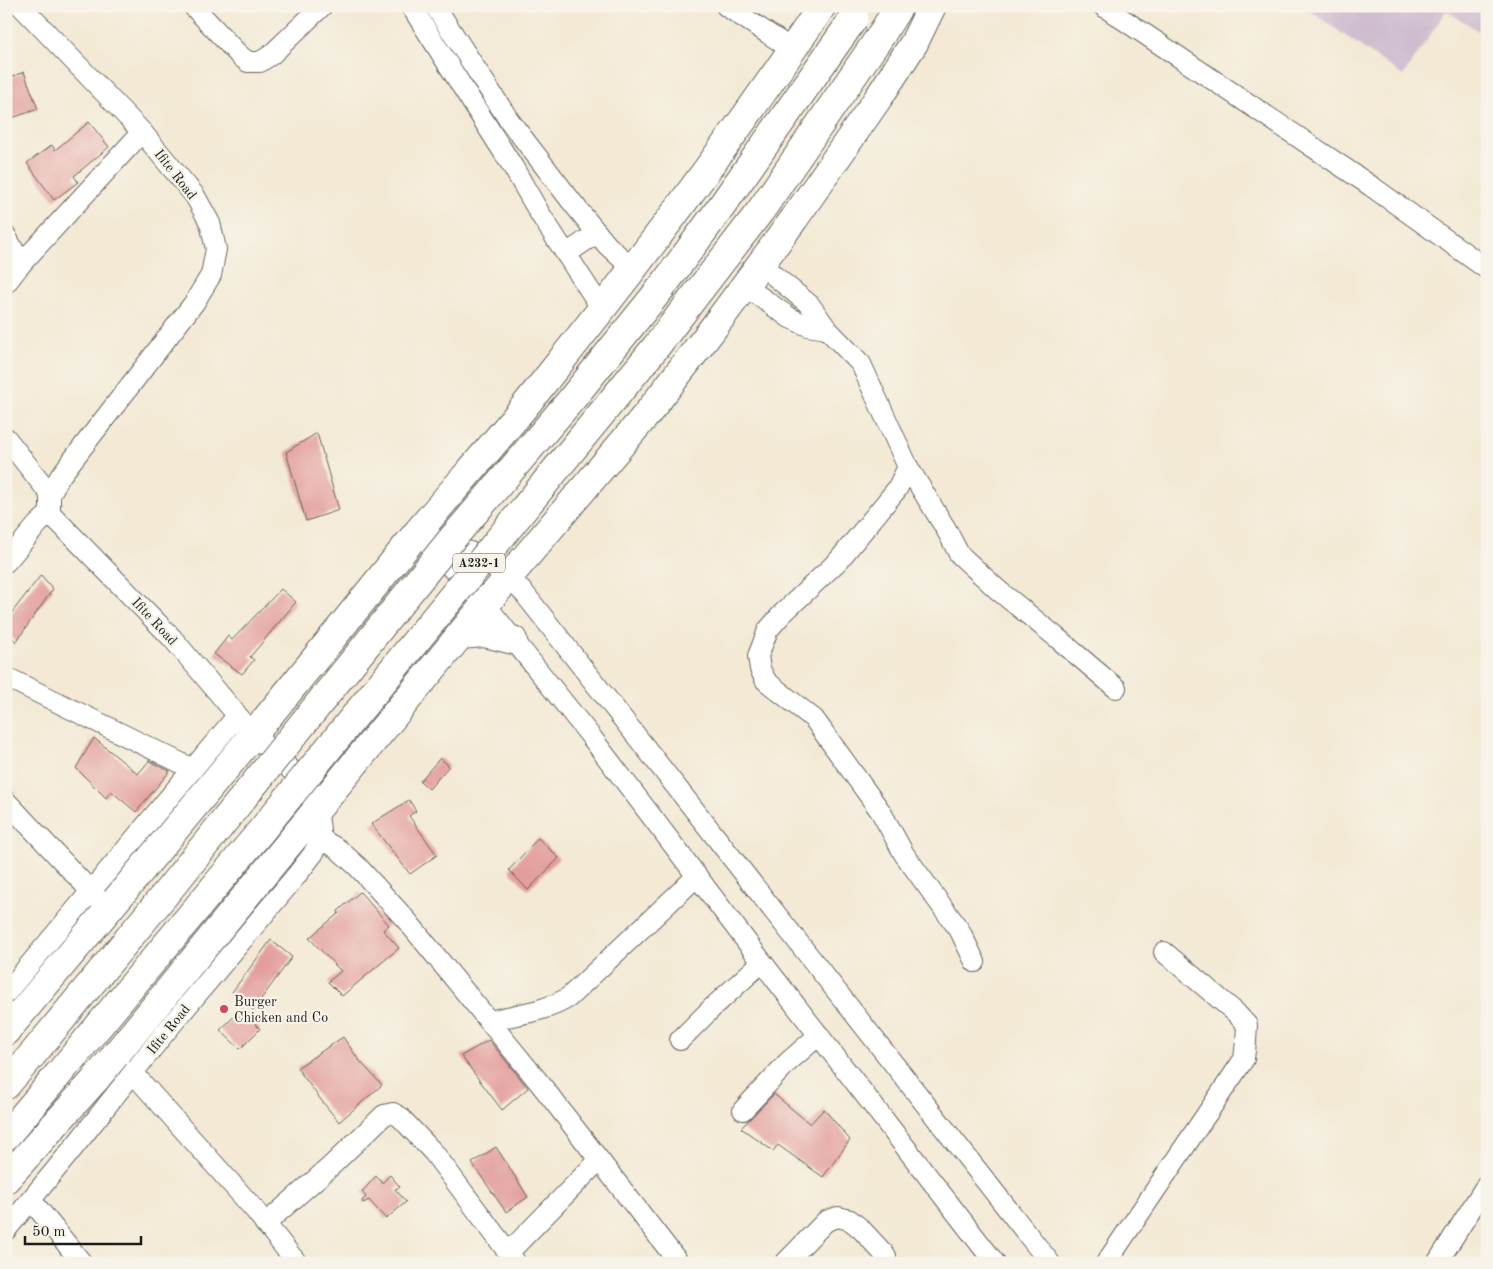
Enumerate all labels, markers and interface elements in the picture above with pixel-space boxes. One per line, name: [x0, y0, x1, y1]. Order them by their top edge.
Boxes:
street label: Ifite Road: [151, 147, 199, 202]
road number: A232-1: [453, 554, 505, 572]
street label: Ifite Road: [129, 595, 180, 648]
place label: Burger Chicken and Co: [234, 995, 328, 1025]
street label: Ifite Road: [145, 1002, 193, 1057]
marker: Burger Chicken and Co: [218, 1003, 230, 1015]
scale bar: [25, 1214, 141, 1246]
text: 50 m: [32, 1225, 66, 1240]

